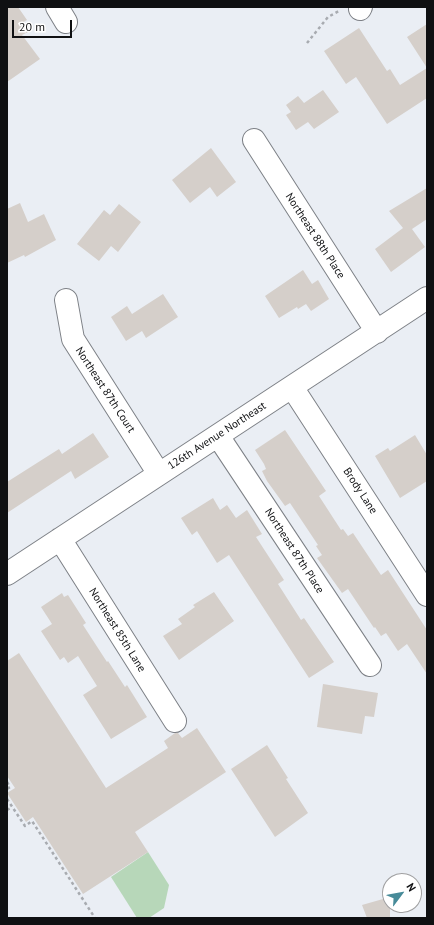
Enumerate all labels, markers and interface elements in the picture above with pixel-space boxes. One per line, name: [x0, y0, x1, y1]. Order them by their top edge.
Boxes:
scale bar: [14, 12, 74, 38]
text: 20 m: [19, 19, 45, 34]
street label: Northeast 88th Place: [282, 191, 348, 281]
street label: Northeast 87th Court: [72, 345, 138, 435]
street label: 126th Avenue Northeast: [165, 399, 269, 473]
street label: Brody Lane: [340, 465, 380, 517]
street label: Northeast 87th Place: [262, 506, 326, 596]
street label: Northeast 85th Lane: [86, 586, 148, 674]
north arrow: [382, 873, 422, 913]
text: N: [403, 880, 419, 894]

